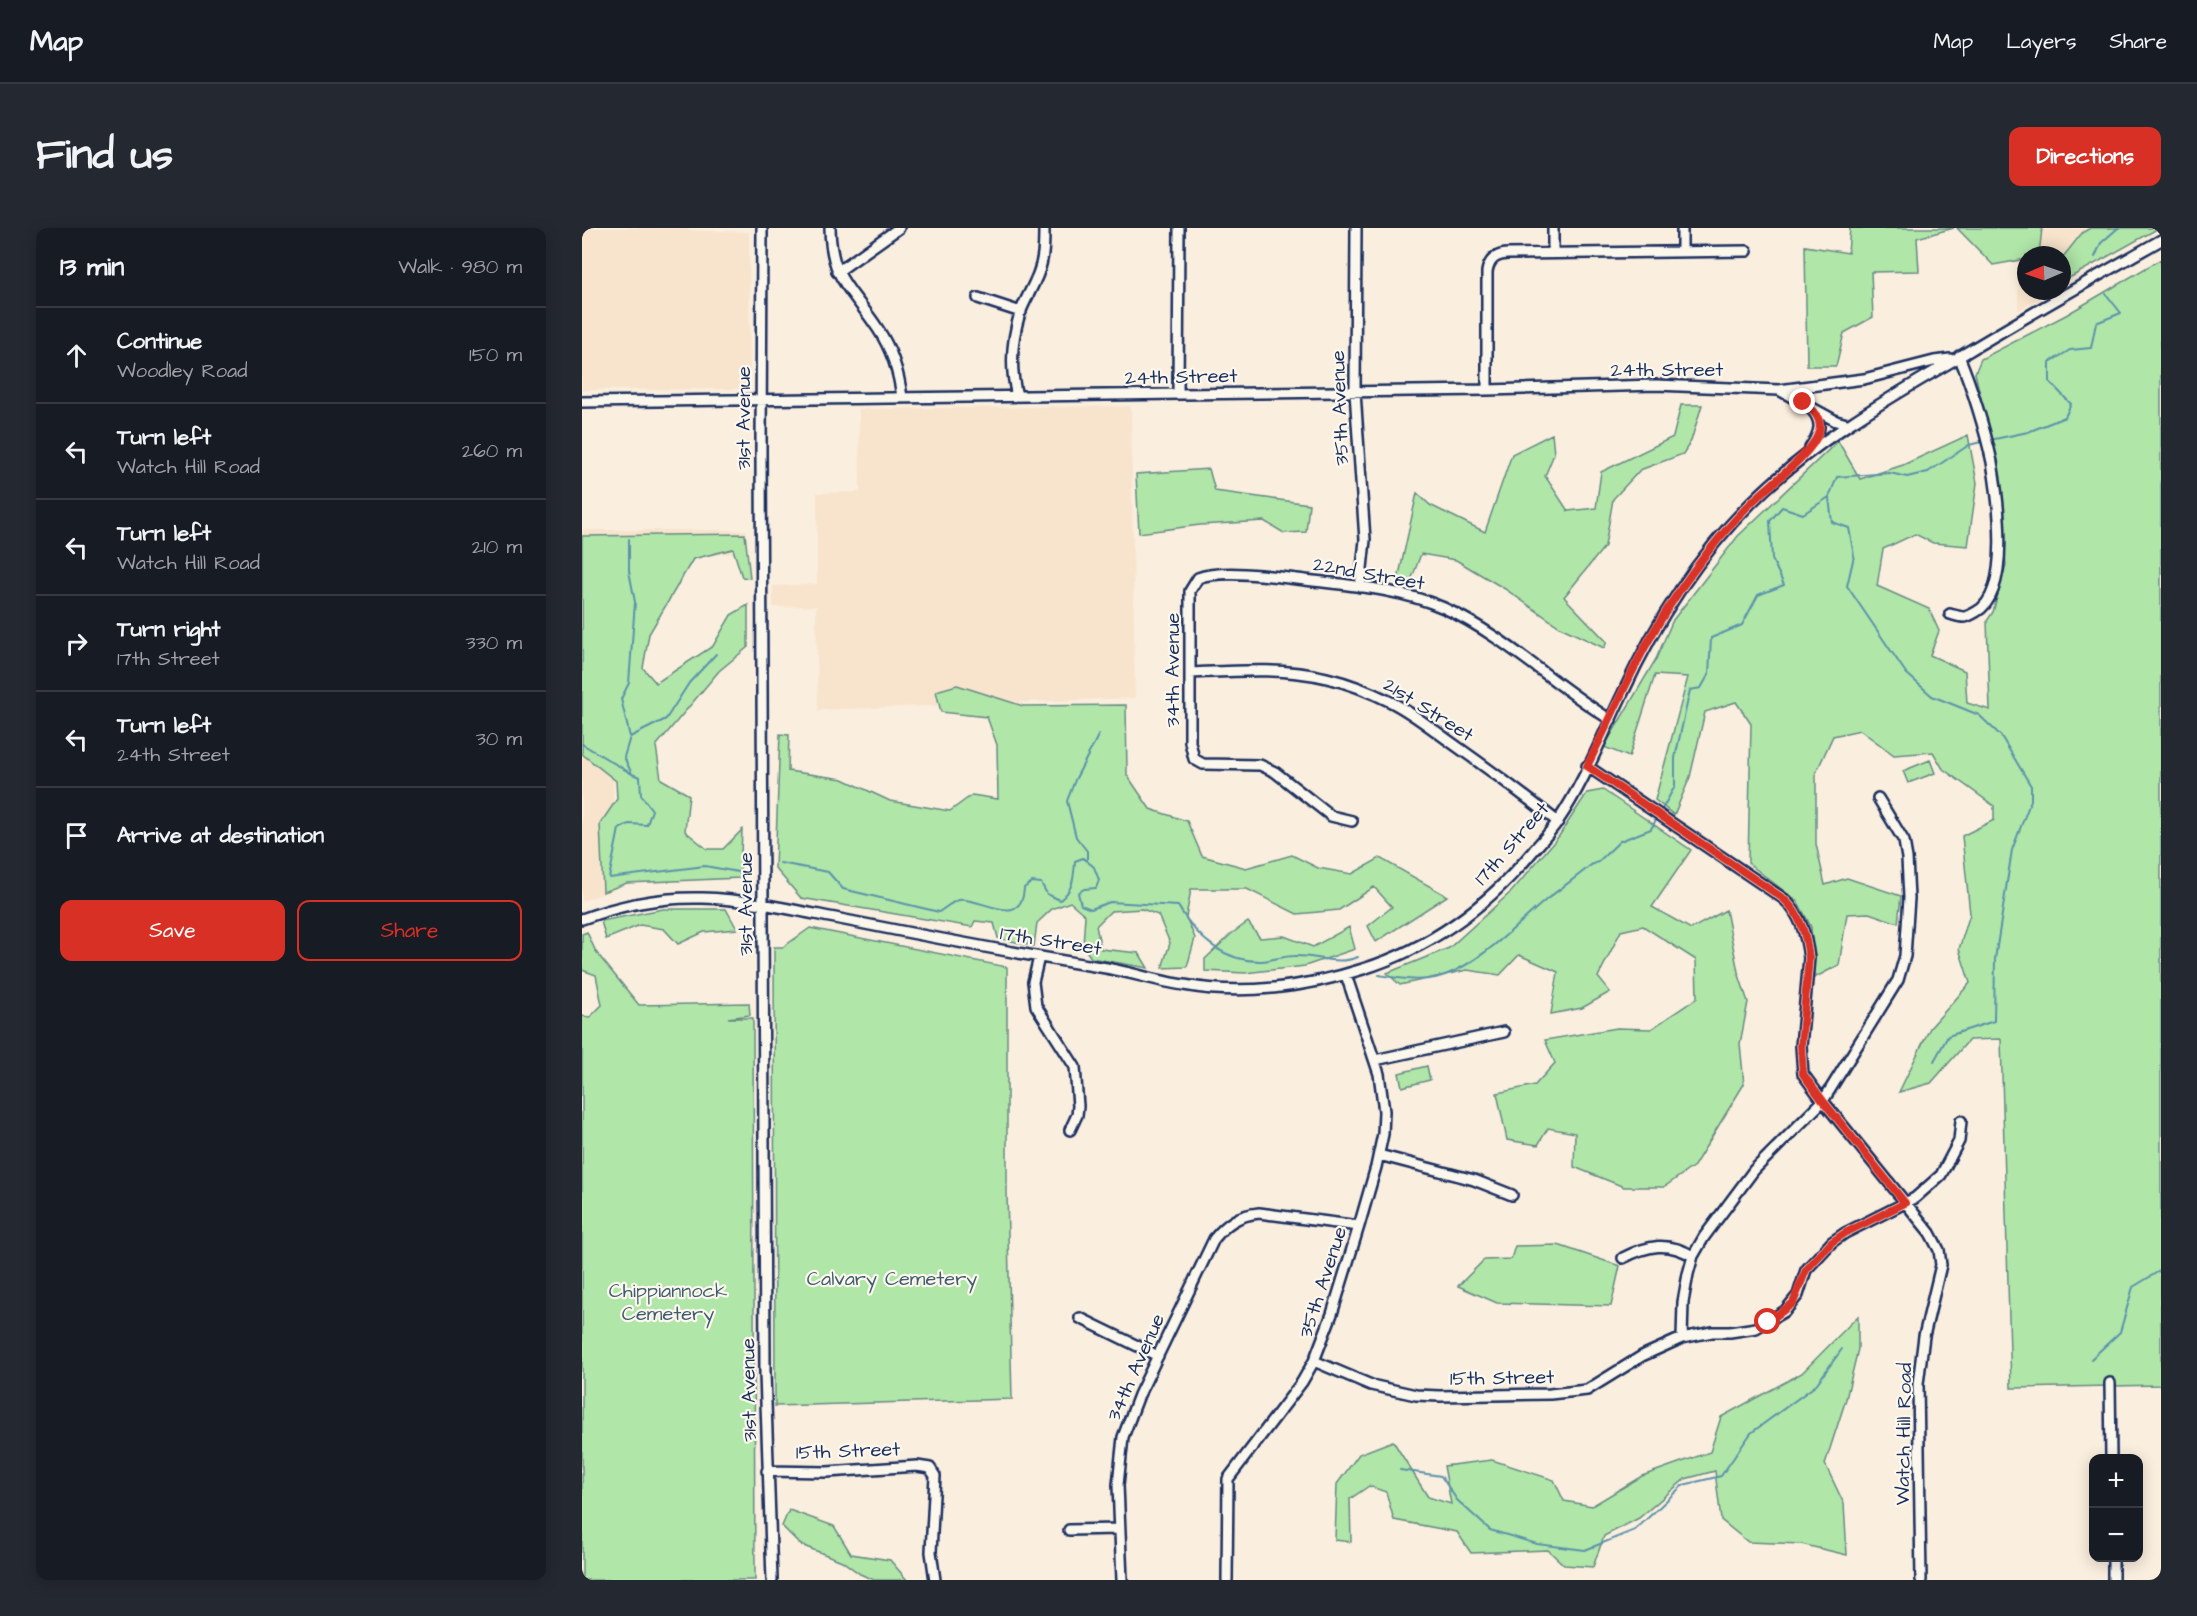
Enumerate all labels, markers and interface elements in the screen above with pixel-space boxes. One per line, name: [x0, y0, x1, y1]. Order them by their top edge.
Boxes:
text: Map: [30, 22, 83, 61]
text: Map: [1933, 27, 1973, 56]
text: Layers: [2006, 27, 2076, 56]
text: Share: [2109, 27, 2167, 56]
text: Find us: [36, 127, 173, 185]
button: Directions: [2009, 127, 2161, 186]
north arrow: [2017, 246, 2071, 300]
text: 13 min: [60, 249, 124, 285]
text: Walk · 980 m: [398, 253, 522, 281]
text: Continue: [117, 326, 202, 357]
icon: ahead: [60, 339, 93, 372]
text: 150 m: [469, 341, 522, 369]
street label: 35th Avenue: [1324, 350, 1356, 466]
street label: 24th Street: [1611, 356, 1723, 384]
text: Woodley Road: [117, 357, 247, 385]
street label: 24th Street: [1124, 362, 1238, 392]
street label: 31st Avenue: [730, 366, 758, 470]
route end: [1789, 388, 1815, 414]
text: Turn left: [117, 422, 211, 453]
icon: left: [60, 435, 93, 468]
text: 260 m: [462, 437, 522, 465]
text: Watch Hill Road: [117, 453, 260, 481]
text: Turn left: [117, 518, 211, 549]
icon: left: [60, 531, 93, 564]
text: 210 m: [472, 533, 522, 561]
text: Watch Hill Road: [117, 549, 260, 577]
street label: 22nd Street: [1311, 550, 1427, 598]
street label: 34th Avenue: [1159, 612, 1187, 727]
text: Turn right: [117, 614, 220, 645]
icon: right: [60, 627, 93, 660]
text: 330 m: [465, 629, 522, 657]
text: 17th Street: [117, 645, 220, 673]
street label: 21st Street: [1378, 671, 1479, 749]
text: Turn left: [117, 710, 211, 741]
icon: left: [60, 723, 93, 756]
text: 30 m: [476, 725, 522, 753]
text: 24th Street: [117, 741, 230, 769]
street label: 17th Street: [1468, 796, 1556, 892]
icon: arrive: [60, 819, 93, 852]
text: Arrive at destination: [117, 820, 324, 851]
street label: 31st Avenue: [732, 852, 760, 956]
button: Save: [60, 900, 285, 961]
button: Share: [297, 900, 522, 961]
street label: 17th Street: [998, 919, 1104, 963]
street label: 35th Avenue: [1292, 1223, 1354, 1341]
park label: Calvary Cemetery: [807, 1265, 977, 1294]
park label: Chippiannock Cemetery: [609, 1277, 727, 1329]
route start: [1754, 1308, 1780, 1334]
street label: 34th Avenue: [1100, 1309, 1172, 1426]
street label: 31st Avenue: [734, 1338, 764, 1442]
street label: Watch Hill Road: [1889, 1362, 1919, 1506]
street label: 15th Street: [1450, 1363, 1554, 1393]
street label: 15th Street: [795, 1435, 901, 1467]
map controls: [2089, 1454, 2143, 1562]
button: +: [2089, 1454, 2143, 1508]
button: −: [2089, 1508, 2143, 1562]

